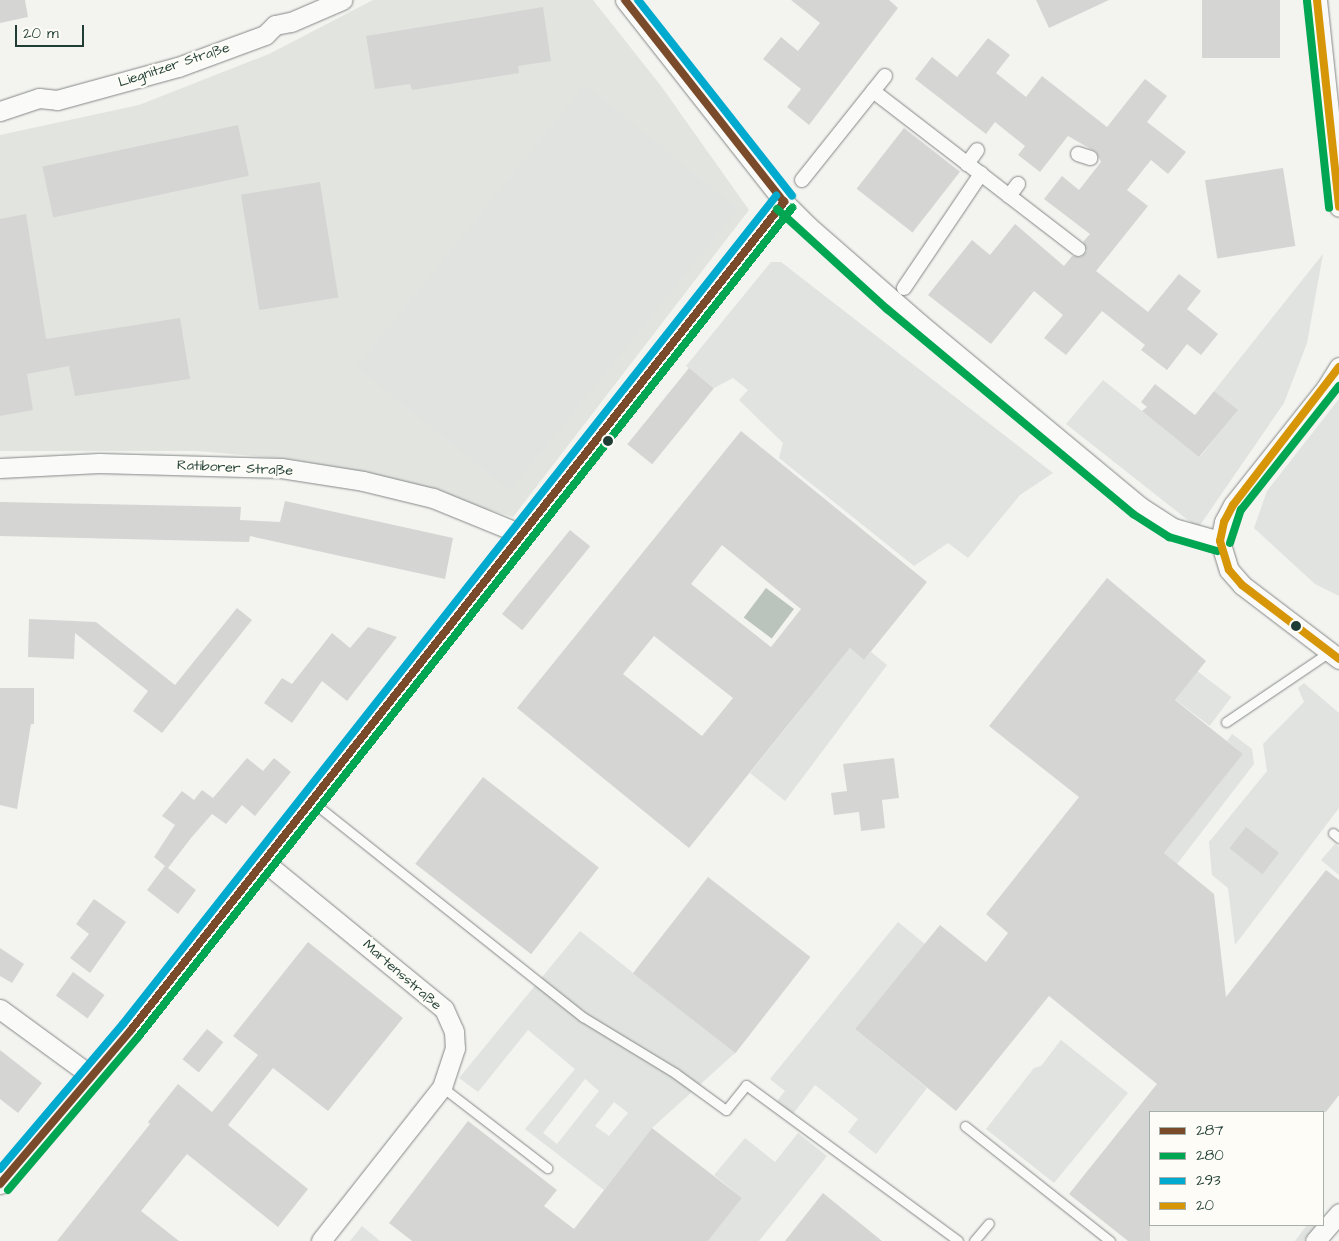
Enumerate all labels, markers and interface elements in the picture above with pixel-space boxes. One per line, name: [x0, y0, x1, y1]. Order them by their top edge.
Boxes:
scale bar: [18, 15, 86, 47]
text: 20 m: [23, 23, 59, 44]
street label: Liegnitzer Straße: [116, 39, 232, 91]
unlabelled marker: [603, 436, 613, 446]
street label: Ratiborer Straße: [177, 457, 293, 479]
unlabelled marker: [1291, 621, 1301, 631]
street label: Martensstraße: [359, 936, 445, 1014]
legend: [1149, 1111, 1324, 1226]
text: 287: [1196, 1120, 1224, 1141]
text: 280: [1196, 1145, 1224, 1166]
text: 293: [1196, 1170, 1221, 1191]
text: 20: [1196, 1195, 1214, 1216]

